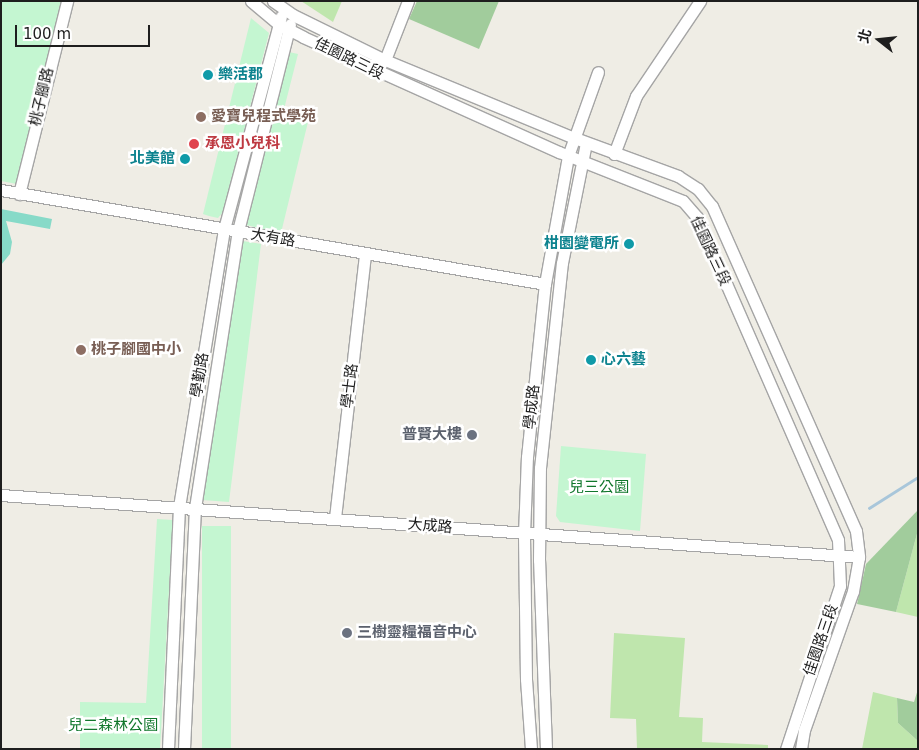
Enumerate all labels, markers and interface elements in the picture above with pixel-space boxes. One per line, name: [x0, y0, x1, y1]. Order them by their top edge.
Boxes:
scale bar: [18, 15, 152, 47]
north arrow: [854, 15, 904, 65]
text: 100 m: [23, 25, 71, 43]
text: 北: [855, 27, 874, 45]
street label: 佳園路三段: [311, 34, 387, 84]
street label: 桃子腳路: [26, 66, 58, 128]
place label: 樂活郡: [218, 66, 263, 84]
marker: 樂活郡: [202, 69, 214, 81]
place label: 愛寶兒程式學苑: [211, 108, 316, 126]
marker: 愛寶兒程式學苑: [195, 111, 207, 123]
place label: 承恩小兒科: [205, 135, 280, 153]
marker: 承恩小兒科: [187, 137, 201, 151]
place label: 北美館: [130, 150, 175, 168]
marker: 北美館: [179, 153, 191, 165]
street label: 佳園路三段: [686, 213, 734, 289]
street label: 大有路: [249, 225, 297, 251]
place label: 柑園變電所: [544, 235, 619, 253]
marker: 柑園變電所: [623, 238, 635, 250]
place label: 桃子腳國中小: [91, 341, 181, 359]
marker: 桃子腳國中小: [75, 344, 87, 356]
street label: 學勤路: [188, 351, 212, 399]
place label: 心六藝: [601, 351, 646, 369]
marker: 心六藝: [585, 354, 597, 366]
street label: 學士路: [338, 363, 362, 409]
street label: 學成路: [521, 384, 543, 430]
place label: 普賢大樓: [402, 426, 462, 444]
marker: 普賢大樓: [466, 429, 478, 441]
park label: 兒三公園: [569, 479, 629, 497]
street label: 大成路: [407, 515, 453, 537]
street label: 佳園路三段: [800, 602, 842, 678]
place label: 三樹靈糧福音中心: [357, 624, 477, 642]
marker: 三樹靈糧福音中心: [341, 627, 353, 639]
park label: 兒二森林公園: [68, 717, 158, 735]

